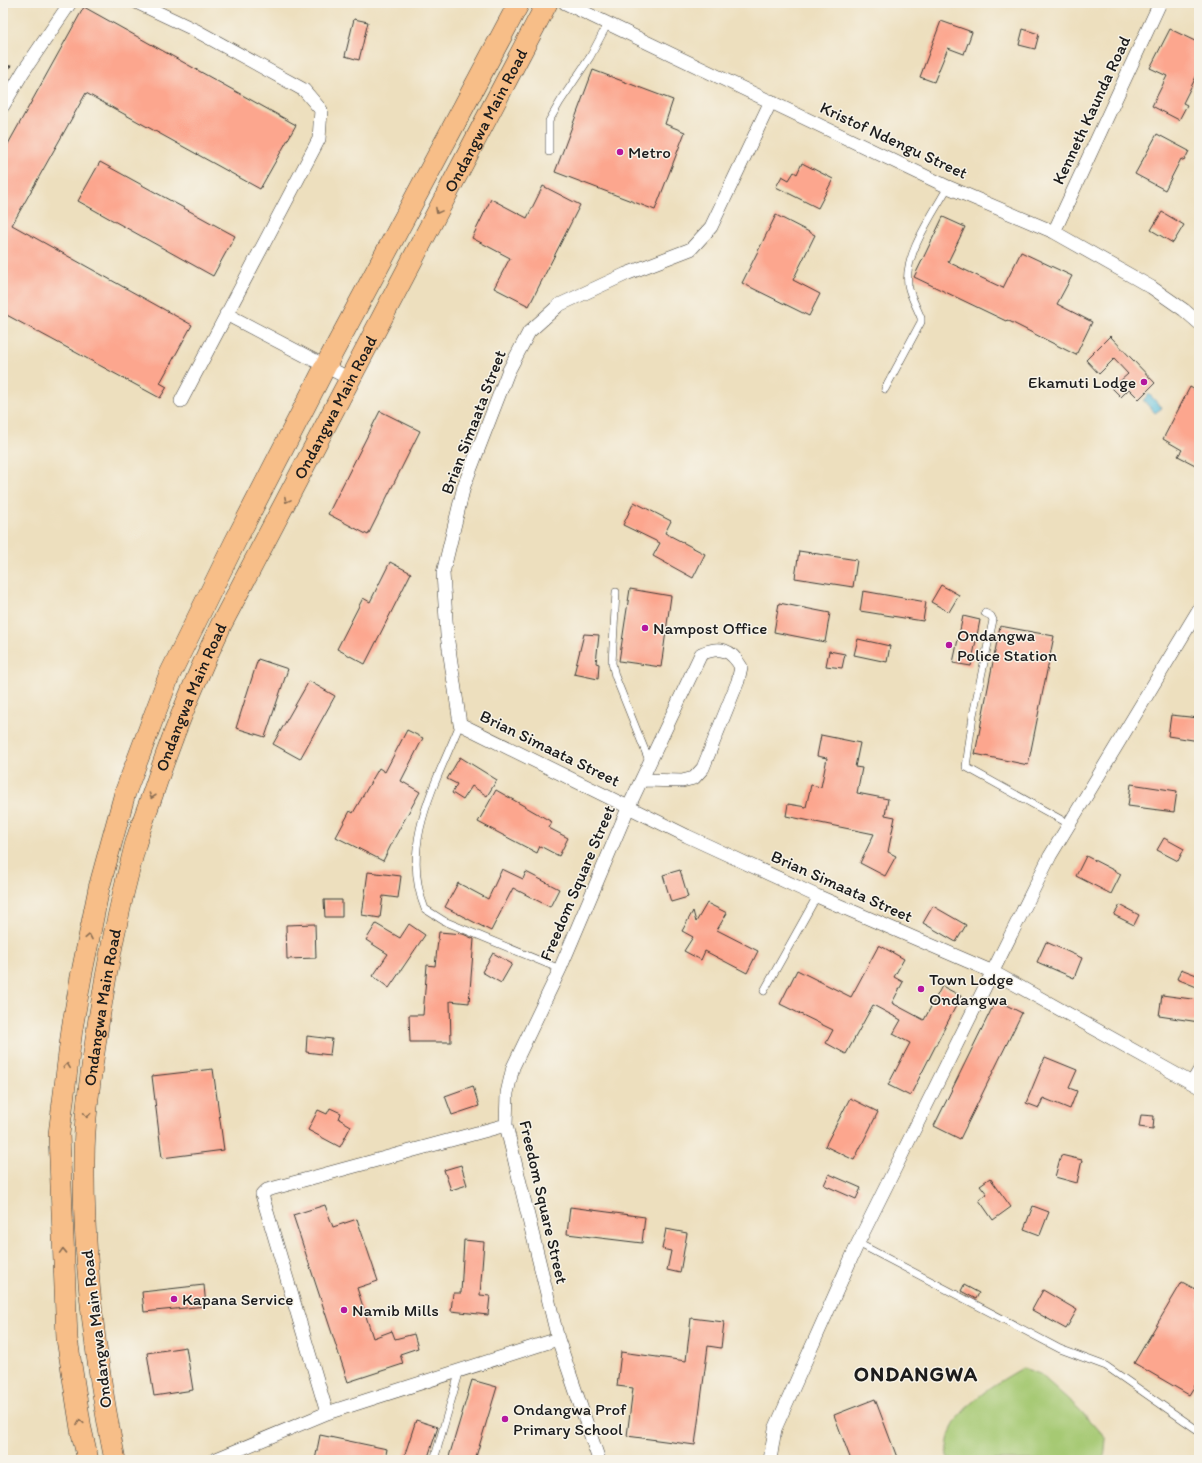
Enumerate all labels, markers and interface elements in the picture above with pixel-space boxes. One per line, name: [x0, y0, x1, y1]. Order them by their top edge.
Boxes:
street label: Kenneth Kaunda Road: [1048, 32, 1134, 188]
street label: Ondangwa Main Road: [440, 44, 532, 196]
street label: Kristof Ndengu Street: [817, 97, 971, 183]
place label: Metro: [628, 142, 671, 162]
marker: Metro: [615, 147, 625, 157]
one-way arrow: [435, 207, 442, 214]
street label: Ondangwa Main Road: [289, 331, 381, 483]
street label: Brian Simaata Street: [436, 347, 510, 497]
place label: Ekamuti Lodge: [1028, 372, 1136, 392]
marker: Ekamuti Lodge: [1139, 377, 1149, 387]
one-way arrow: [284, 496, 291, 503]
place label: Nampost Office: [653, 618, 767, 638]
street label: Ondangwa Main Road: [151, 619, 231, 774]
marker: Nampost Office: [640, 623, 650, 633]
place label: Ondangwa Police Station: [957, 625, 1057, 665]
marker: Ondangwa Police Station: [944, 640, 954, 650]
street label: Brian Simaata Street: [477, 705, 623, 791]
one-way arrow: [148, 792, 156, 799]
street label: Freedom Square Street: [535, 802, 619, 964]
street label: Brian Simaata Street: [768, 846, 916, 926]
street label: Ondangwa Main Road: [79, 926, 125, 1087]
one-way arrow: [84, 934, 93, 941]
place label: Town Lodge Ondangwa: [929, 969, 1013, 1009]
marker: Town Lodge Ondangwa: [916, 984, 926, 994]
one-way arrow: [62, 1063, 71, 1069]
one-way arrow: [83, 1112, 92, 1118]
street label: Freedom Square Street: [515, 1118, 573, 1286]
one-way arrow: [58, 1248, 67, 1254]
street label: Ondangwa Main Road: [76, 1248, 116, 1409]
place label: Kapana Service: [182, 1289, 293, 1309]
marker: Kapana Service: [169, 1294, 179, 1304]
place label: Namib Mills: [352, 1300, 439, 1320]
marker: Namib Mills: [339, 1305, 349, 1315]
district label: ONDANGWA: [854, 1361, 978, 1386]
place label: Ondangwa Prof Primary School: [513, 1399, 627, 1439]
marker: Ondangwa Prof Primary School: [500, 1414, 510, 1424]
one-way arrow: [76, 1419, 85, 1425]

